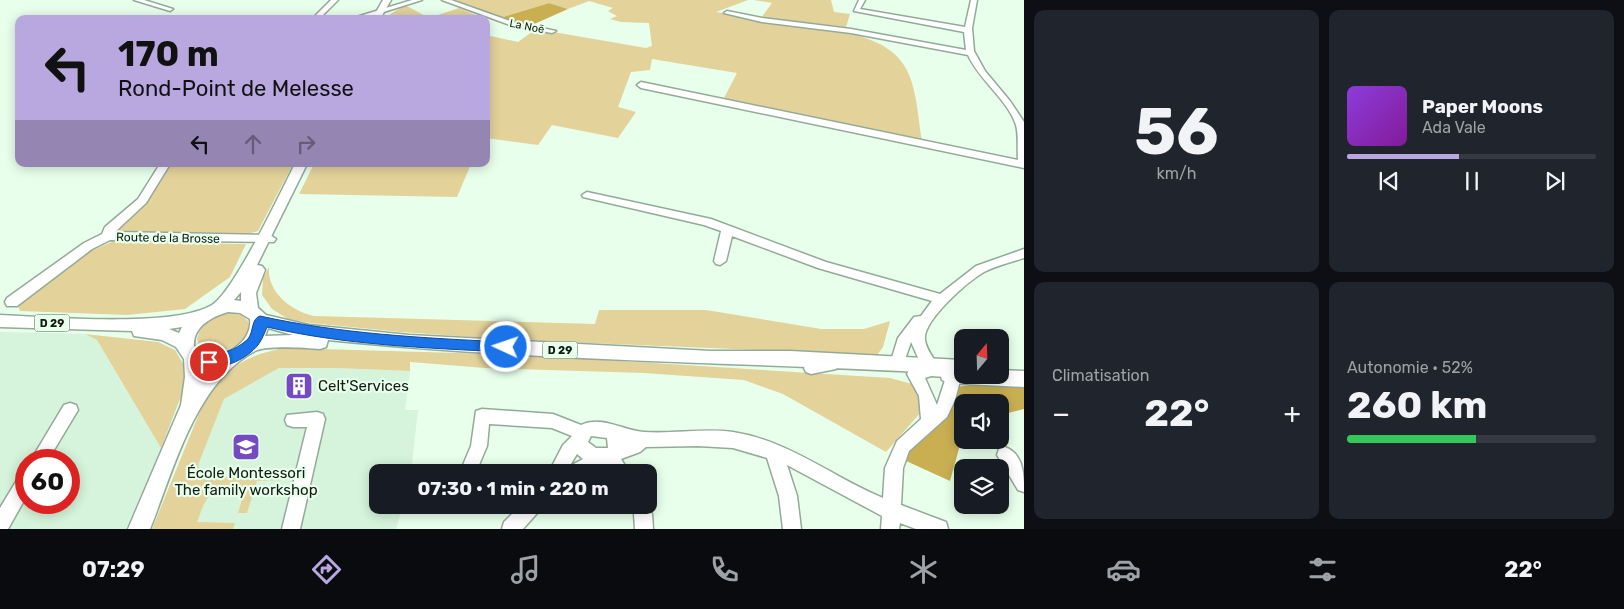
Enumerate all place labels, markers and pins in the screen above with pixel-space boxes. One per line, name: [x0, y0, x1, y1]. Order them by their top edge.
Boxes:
pin: [188, 341, 230, 383]
building icon: Celt'Services: [284, 371, 314, 401]
place label: Celt'Services: [318, 377, 409, 395]
school or university icon: École Montessori The family workshop: [231, 432, 261, 462]
place label: École Montessori The family workshop: [174, 464, 318, 499]

